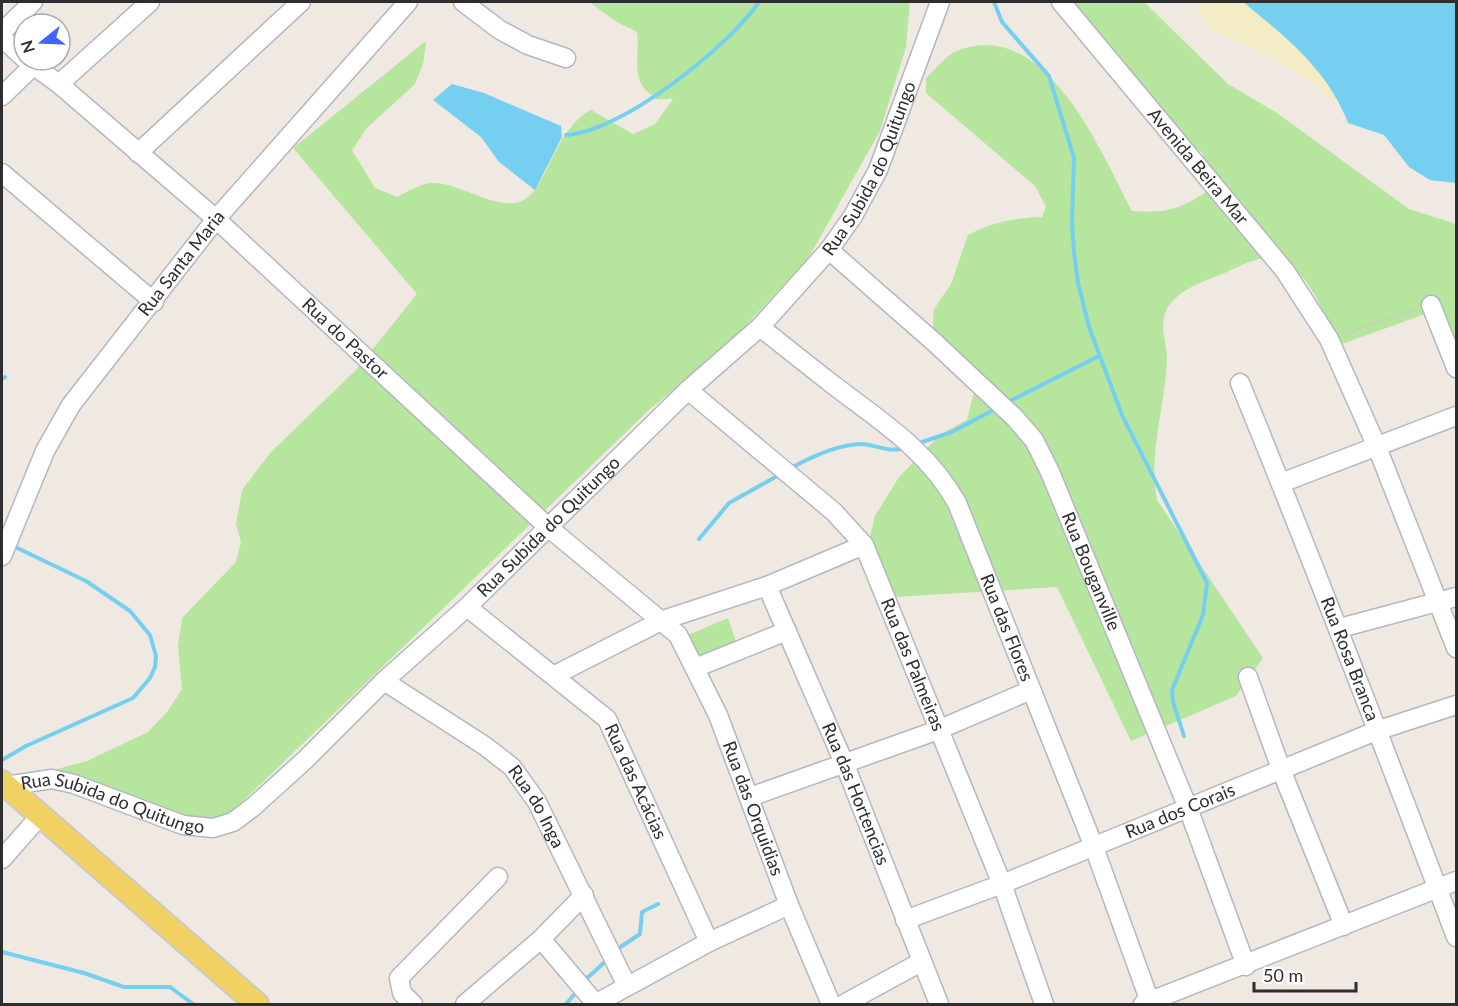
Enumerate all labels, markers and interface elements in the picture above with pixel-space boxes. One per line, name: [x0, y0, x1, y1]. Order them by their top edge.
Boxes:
north arrow: [12, 12, 72, 72]
text: N: [16, 38, 38, 56]
street label: Rua Subida do Quitungo: [817, 78, 920, 259]
street label: Avenida Beira Mar: [1144, 103, 1254, 229]
street label: Rua Santa Maria: [133, 205, 229, 320]
street label: Rua do Pastor: [298, 293, 394, 384]
street label: Rua Subida do Quitungo: [472, 451, 624, 601]
street label: Rua Bouganville: [1058, 509, 1126, 634]
street label: Rua das Flores: [976, 570, 1039, 684]
street label: Rua Rosa Branca: [1317, 593, 1385, 724]
street label: Rua das Palmeiras: [877, 595, 951, 734]
street label: Rua das Hortencias: [818, 719, 895, 868]
street label: Rua das Acácias: [601, 720, 672, 842]
street label: Rua das Orquidias: [719, 738, 789, 879]
street label: Rua do Inga: [504, 760, 570, 851]
street label: Rua Subida do Quitungo: [19, 767, 205, 837]
street label: Rua dos Corais: [1122, 778, 1238, 842]
scale bar: [1254, 955, 1356, 993]
text: 50 m: [1263, 964, 1303, 986]

